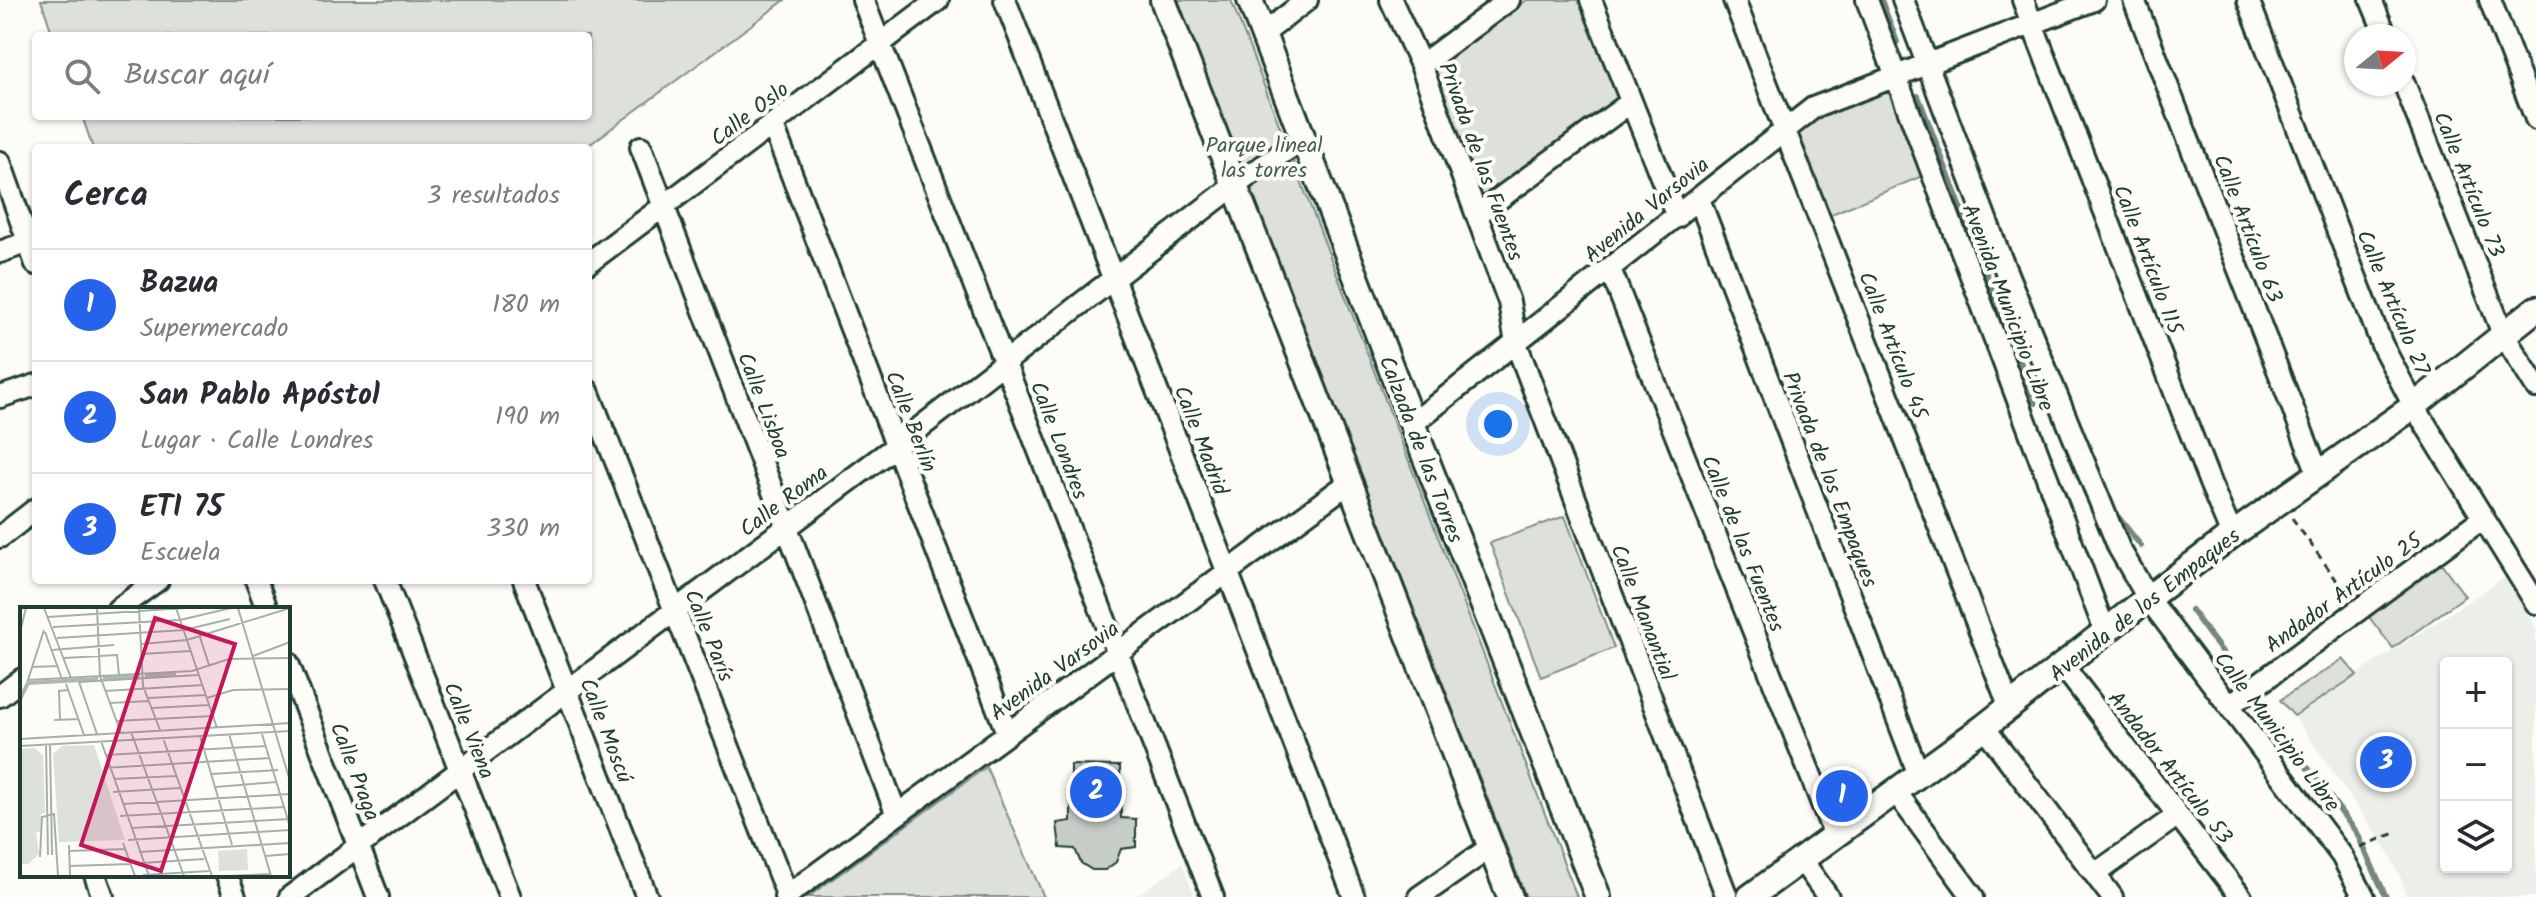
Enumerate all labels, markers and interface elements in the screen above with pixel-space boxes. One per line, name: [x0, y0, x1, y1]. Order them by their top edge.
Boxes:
north arrow: [2344, 24, 2416, 96]
search box: [32, 32, 592, 120]
text: Buscar aquí: [124, 52, 270, 100]
icon: search: [60, 54, 104, 98]
street label: Privada de las Fuentes: [1427, 58, 1532, 267]
street label: Calle Oslo: [704, 74, 797, 156]
street label: Calle Artículo 73: [2422, 107, 2513, 263]
park label: Parque lineal las torres: [1205, 129, 1323, 189]
street label: Avenida Varsovia: [1577, 149, 1718, 273]
street label: Calle Artículo 63: [2202, 149, 2291, 308]
text: Cerca: [64, 169, 148, 223]
text: 3 resultados: [426, 175, 560, 217]
street label: Calle Artículo 115: [2102, 180, 2192, 341]
street label: Avenida Municipio Libre: [1951, 199, 2062, 417]
street label: Calle Artículo 27: [2345, 225, 2438, 382]
text: Bazua: [140, 260, 218, 308]
street label: Calle Artículo 45: [1847, 267, 1936, 426]
text: 1: [86, 284, 94, 326]
text: 180 m: [492, 284, 560, 326]
text: Supermercado: [140, 308, 289, 350]
street label: Calle Lisboa: [726, 348, 799, 464]
street label: Calzada de las Torres: [1368, 351, 1472, 549]
street label: Calle Berlín: [874, 366, 945, 478]
street label: Privada de los Empaques: [1771, 367, 1886, 594]
text: San Pablo Apóstol: [140, 372, 380, 420]
street label: Calle Londres: [1019, 377, 1096, 506]
street label: Calle Madrid: [1163, 381, 1237, 502]
text: 2: [82, 396, 98, 438]
text: 190 m: [495, 396, 560, 438]
your location: [1478, 404, 1518, 444]
text: Lugar · Calle Londres: [140, 420, 374, 462]
street label: Calle de las Fuentes: [1690, 450, 1793, 638]
street label: Calle Roma: [733, 457, 836, 547]
text: ETI 75: [140, 484, 223, 532]
text: 3: [83, 508, 97, 550]
text: 330 m: [486, 508, 560, 550]
street label: Avenida de los Empaques: [2042, 520, 2249, 692]
street label: Andador Artículo 25: [2259, 524, 2431, 663]
text: Escuela: [140, 532, 221, 574]
street label: Calle Manantial: [1600, 539, 1684, 687]
street label: Calle París: [673, 584, 742, 688]
inset map: [20, 607, 290, 877]
street label: Avenida Varsovia: [983, 613, 1128, 731]
street label: Calle Municipio Libre: [2204, 645, 2348, 820]
map controls: [2440, 657, 2512, 873]
button: +: [2440, 657, 2512, 729]
street label: Calle Moscú: [569, 673, 641, 789]
street label: Calle Viena: [432, 677, 503, 785]
street label: Andador Artículo 53: [2098, 684, 2240, 853]
street label: Calle Praga: [319, 717, 389, 826]
button: −: [2440, 729, 2512, 801]
pin: 3: [2360, 732, 2412, 792]
pin: 2: [1070, 762, 1122, 822]
pin: 1: [1816, 766, 1868, 826]
button: layers: [2440, 801, 2512, 873]

